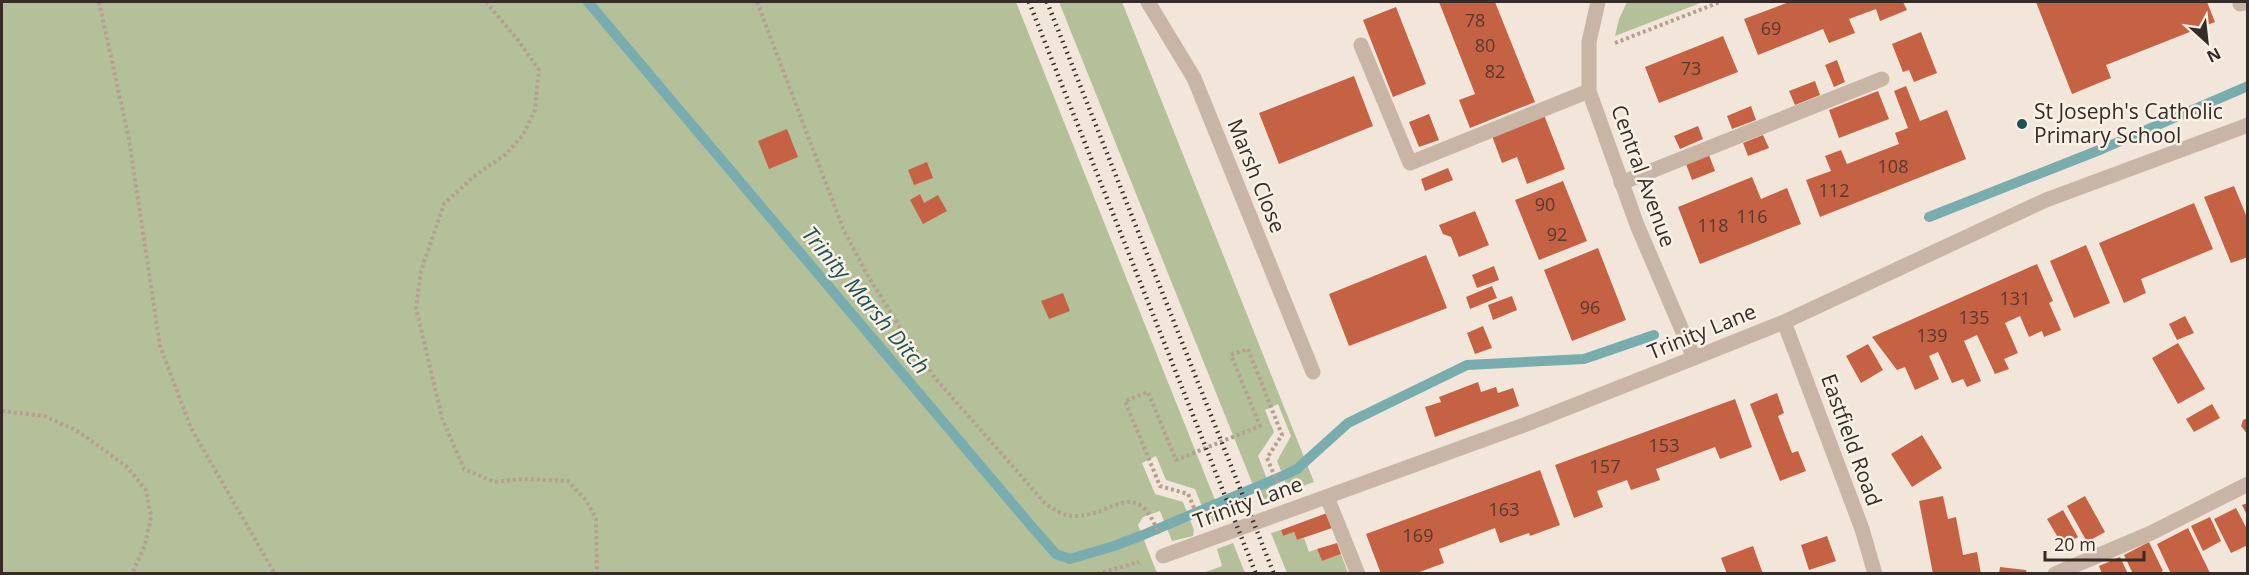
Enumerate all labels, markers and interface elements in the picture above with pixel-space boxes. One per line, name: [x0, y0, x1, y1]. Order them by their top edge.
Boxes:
house number: 78: [1465, 8, 1485, 32]
north arrow: [2177, 12, 2237, 72]
house number: 69: [1761, 16, 1781, 40]
house number: 80: [1475, 33, 1495, 57]
text: N: [2203, 43, 2225, 68]
house number: 73: [1681, 56, 1701, 80]
house number: 82: [1485, 59, 1505, 83]
place label: St Joseph's Catholic Primary School: [2034, 97, 2223, 149]
street label: Central Avenue: [1605, 101, 1683, 251]
street label: Marsh Close: [1221, 115, 1292, 237]
marker: St Joseph's Catholic Primary School: [2015, 117, 2029, 131]
house number: 108: [1878, 154, 1908, 178]
house number: 112: [1819, 178, 1849, 202]
house number: 90: [1535, 192, 1555, 216]
house number: 116: [1737, 204, 1767, 228]
house number: 118: [1698, 213, 1728, 237]
water label: Trinity Marsh Ditch: [796, 219, 937, 380]
house number: 92: [1547, 222, 1567, 246]
house number: 131: [2000, 286, 2030, 310]
house number: 96: [1580, 295, 1600, 319]
street label: Trinity Lane: [1643, 297, 1760, 365]
house number: 135: [1959, 305, 1989, 329]
house number: 139: [1917, 323, 1947, 347]
street label: Eastfield Road: [1815, 370, 1889, 510]
house number: 153: [1649, 433, 1679, 457]
house number: 157: [1590, 454, 1620, 478]
street label: Trinity Lane: [1189, 469, 1306, 535]
house number: 163: [1489, 497, 1519, 521]
house number: 169: [1403, 523, 1433, 547]
scale bar: [2045, 524, 2144, 562]
text: 20 m: [2054, 532, 2096, 556]

